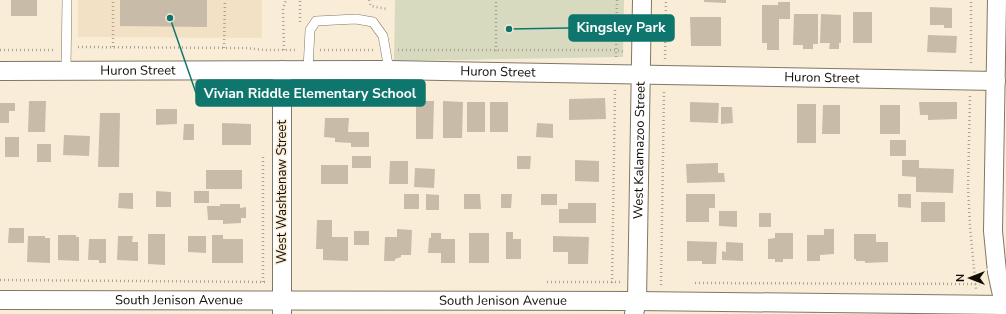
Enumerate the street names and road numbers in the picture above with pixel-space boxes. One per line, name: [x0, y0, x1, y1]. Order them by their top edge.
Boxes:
street label: Huron Street: [100, 62, 176, 80]
street label: Huron Street: [460, 62, 536, 82]
street label: Huron Street: [784, 68, 860, 88]
street label: West Kalamazoo Street: [629, 81, 650, 219]
street label: West Washtenaw Street: [273, 120, 291, 264]
street label: South Jenison Avenue: [115, 291, 243, 309]
street label: South Jenison Avenue: [439, 292, 567, 310]

